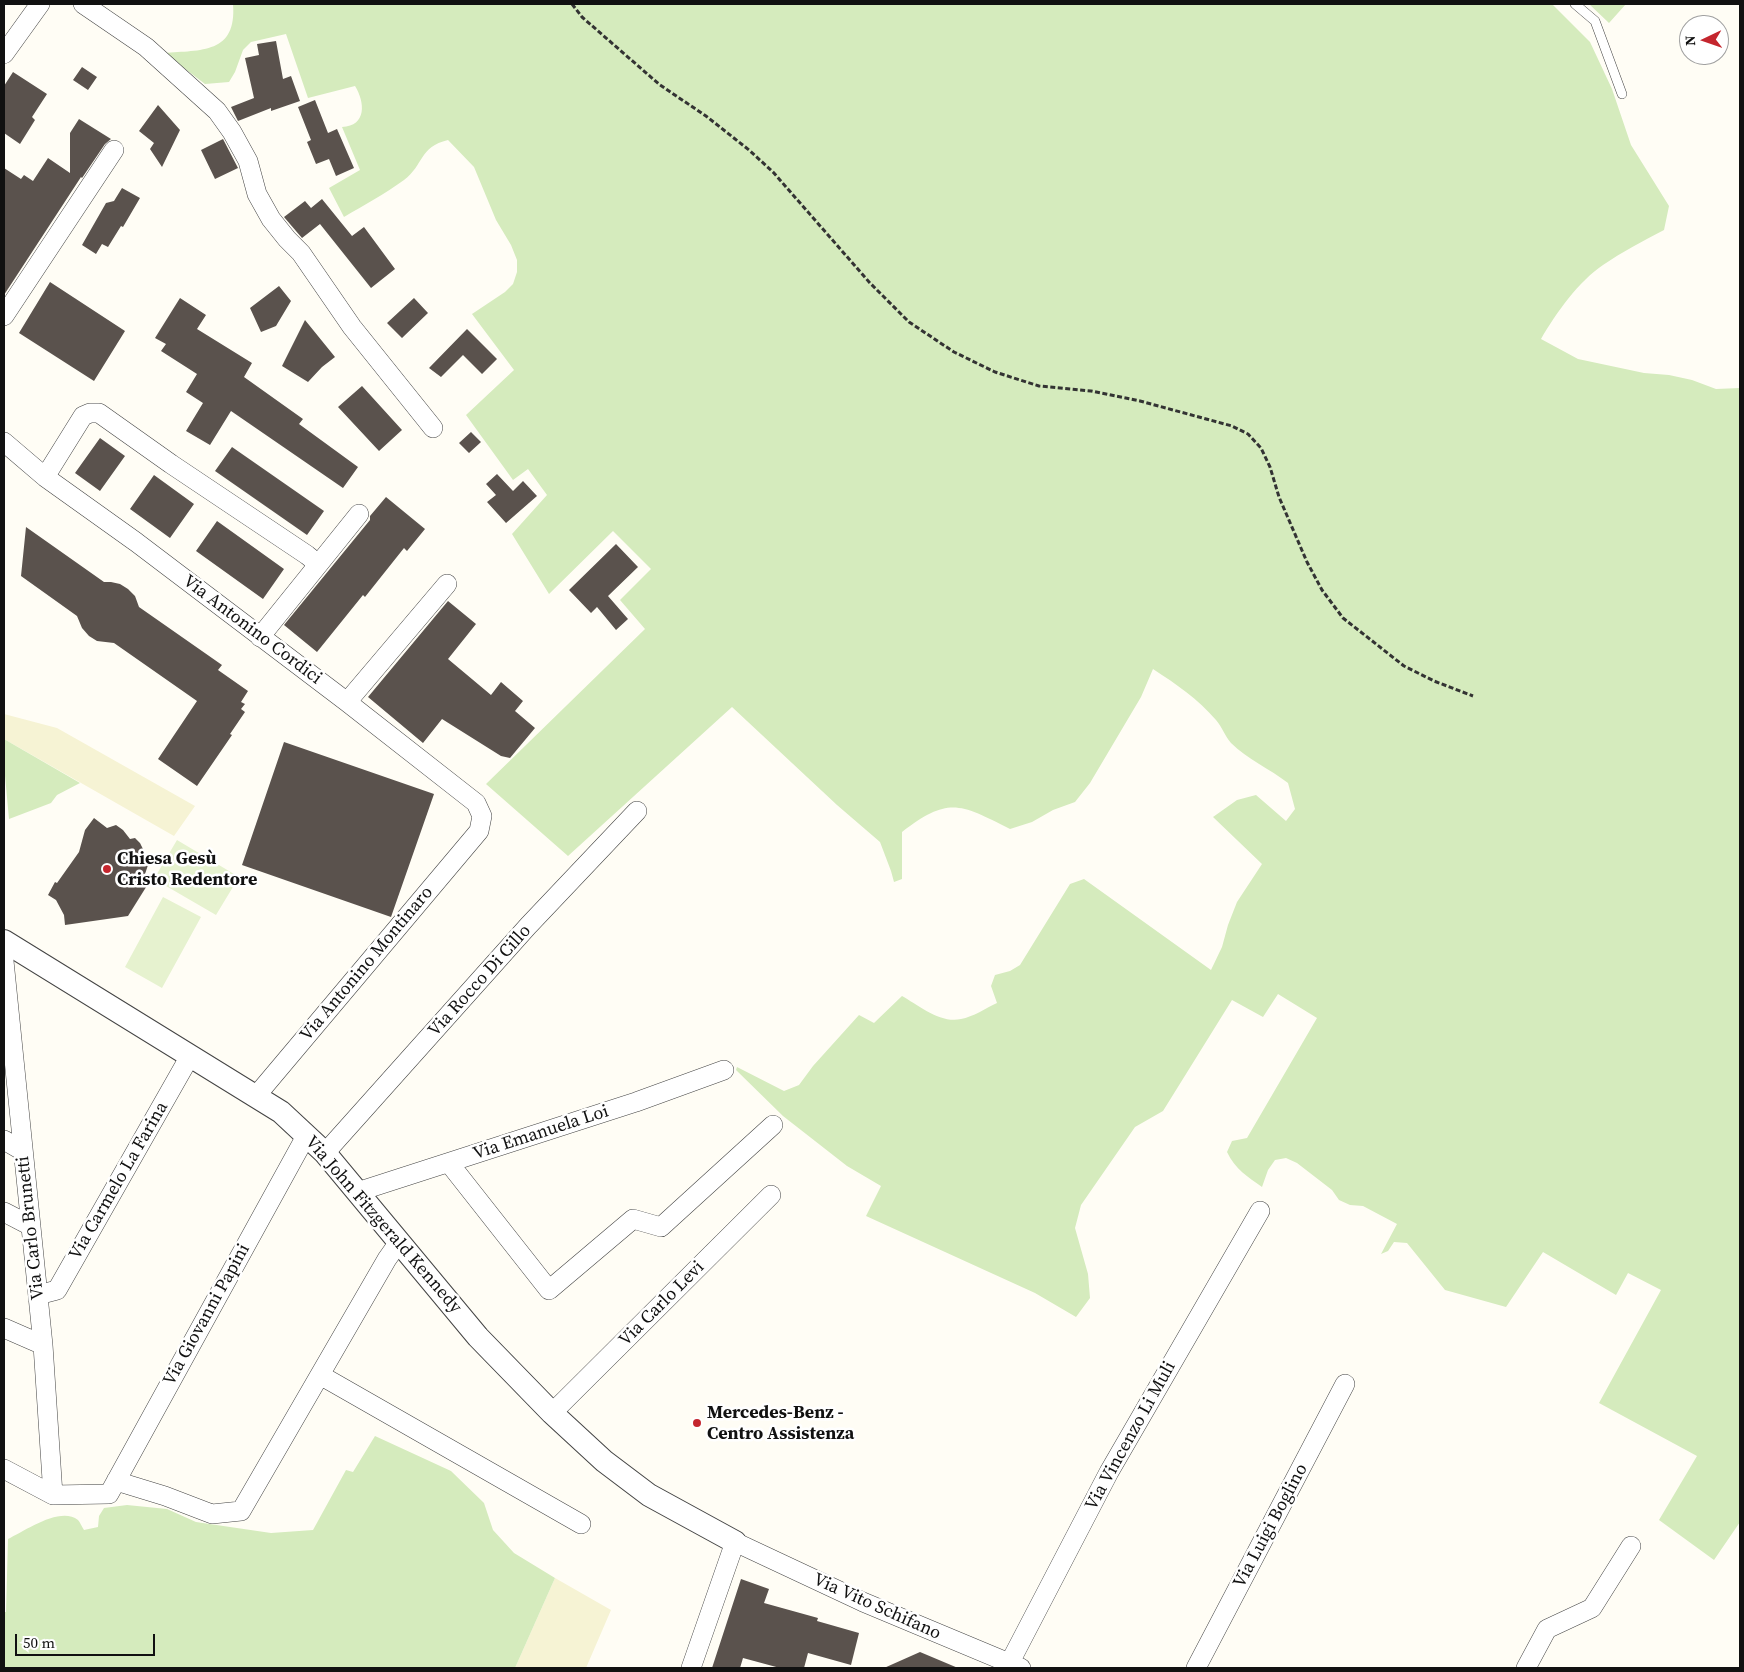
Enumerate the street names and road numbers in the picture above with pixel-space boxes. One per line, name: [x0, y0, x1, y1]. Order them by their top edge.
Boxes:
street label: Via Antonino Cordici: [178, 571, 326, 689]
street label: Via Antonino Montinaro: [296, 882, 438, 1046]
street label: Via Rocco Di Cillo: [424, 921, 536, 1041]
street label: Via Carmelo La Farina: [65, 1098, 173, 1264]
street label: Via Emanuela Loi: [471, 1101, 611, 1165]
street label: Via John Fitzgerald Kennedy: [300, 1132, 466, 1318]
street label: Via Carlo Brunetti: [13, 1155, 49, 1301]
street label: Via Giovanni Papini: [159, 1240, 255, 1390]
street label: Via Carlo Levi: [615, 1257, 709, 1351]
street label: Via Vincenzo Li Muli: [1081, 1358, 1181, 1514]
street label: Via Luigi Boglino: [1229, 1460, 1313, 1592]
street label: Via Vito Schifano: [810, 1569, 944, 1645]

